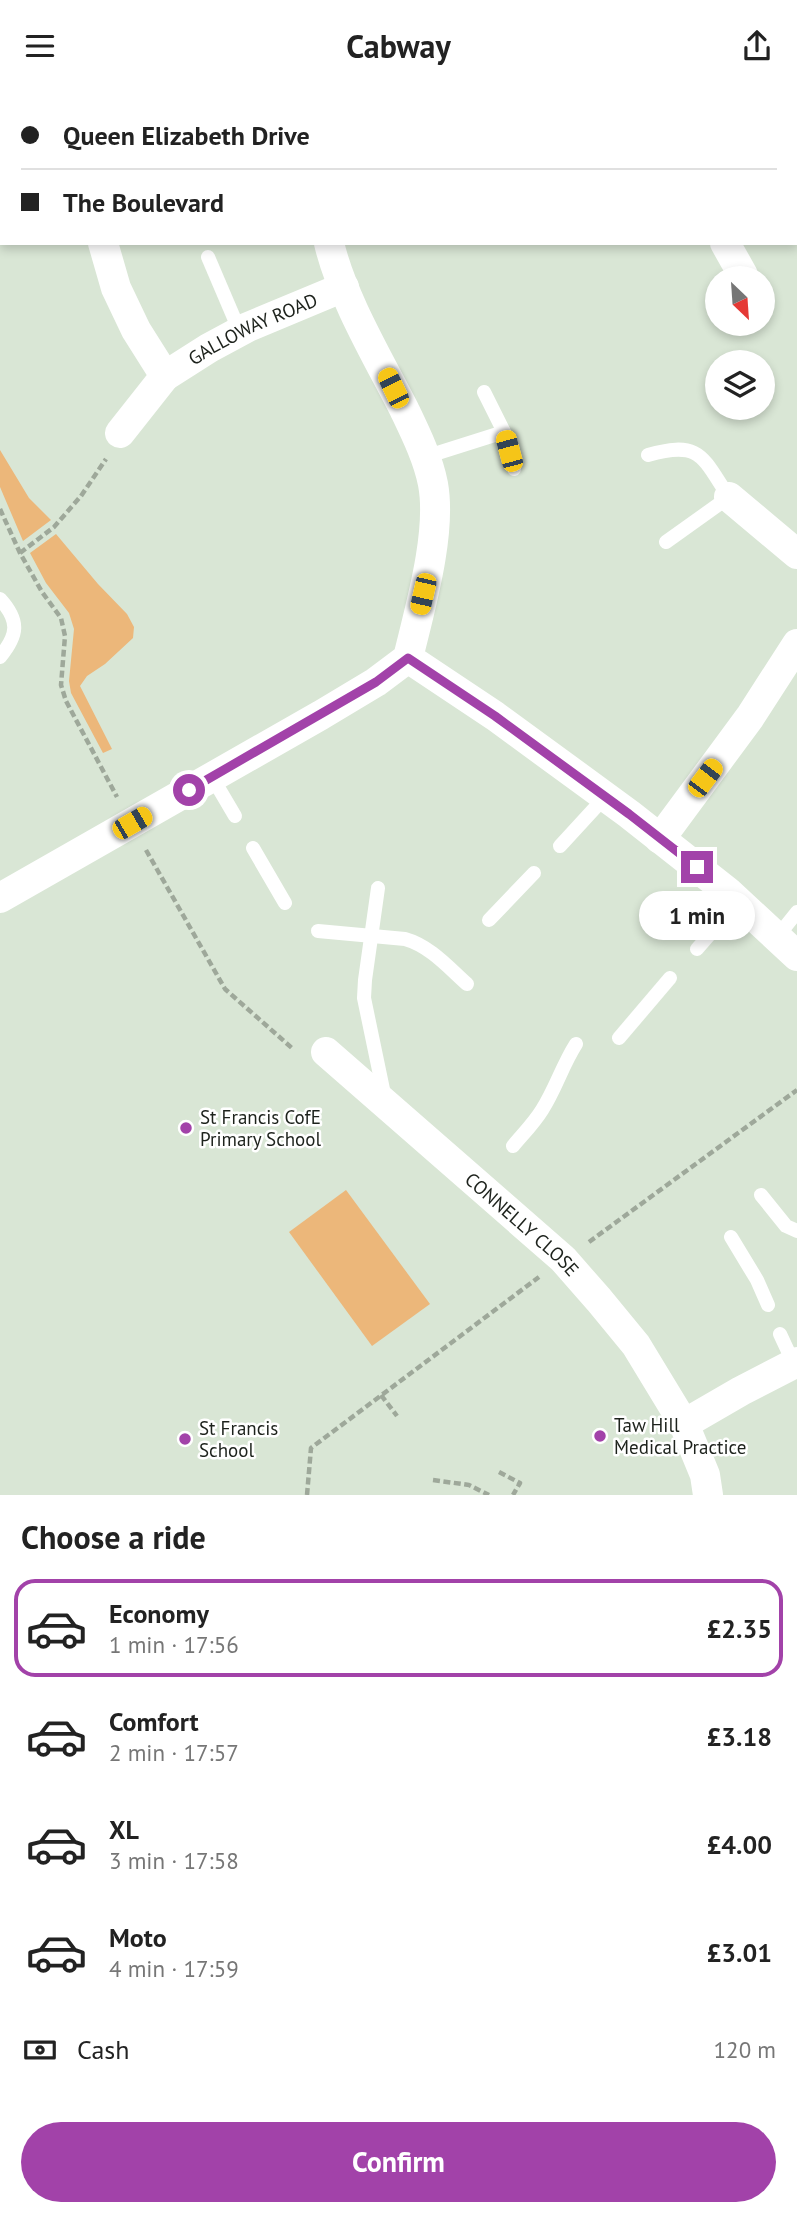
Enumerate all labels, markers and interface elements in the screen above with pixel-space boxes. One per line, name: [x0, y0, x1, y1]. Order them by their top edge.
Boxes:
text: Cabway: [346, 25, 451, 67]
icon: menu: [21, 27, 59, 65]
icon: share: [738, 27, 776, 65]
text: Queen Elizabeth Drive: [63, 119, 310, 152]
text: The Boulevard: [63, 186, 224, 219]
north arrow: [705, 266, 775, 336]
map controls: [705, 266, 775, 420]
street label: GALLOWAY ROAD: [184, 288, 321, 370]
button: layers: [705, 350, 775, 420]
car: [375, 365, 412, 411]
car: [494, 428, 525, 474]
car: [409, 571, 438, 617]
car: [684, 755, 727, 801]
route start: [173, 774, 205, 806]
car: [109, 803, 156, 843]
route end: [681, 851, 713, 883]
callout: 1 min: [639, 891, 755, 941]
text: 1 min: [669, 901, 725, 930]
place label: St Francis CofE Primary School: [200, 1105, 321, 1151]
marker: St Francis CofE Primary School: [178, 1120, 194, 1136]
street label: CONNELLY CLOSE: [460, 1167, 584, 1281]
place label: Taw Hill Medical Practice: [614, 1413, 746, 1459]
place label: St Francis School: [199, 1416, 278, 1462]
marker: Taw Hill Medical Practice: [592, 1428, 608, 1444]
marker: St Francis School: [177, 1431, 193, 1447]
text: Choose a ride: [21, 1516, 206, 1558]
icon: car: [25, 1597, 88, 1660]
text: Economy: [109, 1597, 209, 1630]
text: £2.35: [707, 1612, 772, 1645]
text: 1 min · 17:56: [109, 1630, 239, 1659]
icon: car: [25, 1705, 88, 1768]
text: Comfort: [109, 1705, 199, 1738]
text: £3.18: [707, 1720, 772, 1753]
text: 2 min · 17:57: [109, 1738, 239, 1767]
icon: car: [25, 1813, 88, 1876]
text: XL: [109, 1813, 139, 1846]
text: £4.00: [707, 1828, 772, 1861]
text: 3 min · 17:58: [109, 1846, 239, 1875]
icon: car: [25, 1921, 88, 1984]
text: Moto: [109, 1921, 167, 1954]
text: £3.01: [707, 1936, 772, 1969]
text: 4 min · 17:59: [109, 1954, 239, 1983]
icon: cash: [21, 2031, 59, 2069]
text: Cash: [77, 2033, 129, 2066]
text: 120 m: [714, 2035, 776, 2064]
button: Confirm: [21, 2122, 776, 2202]

